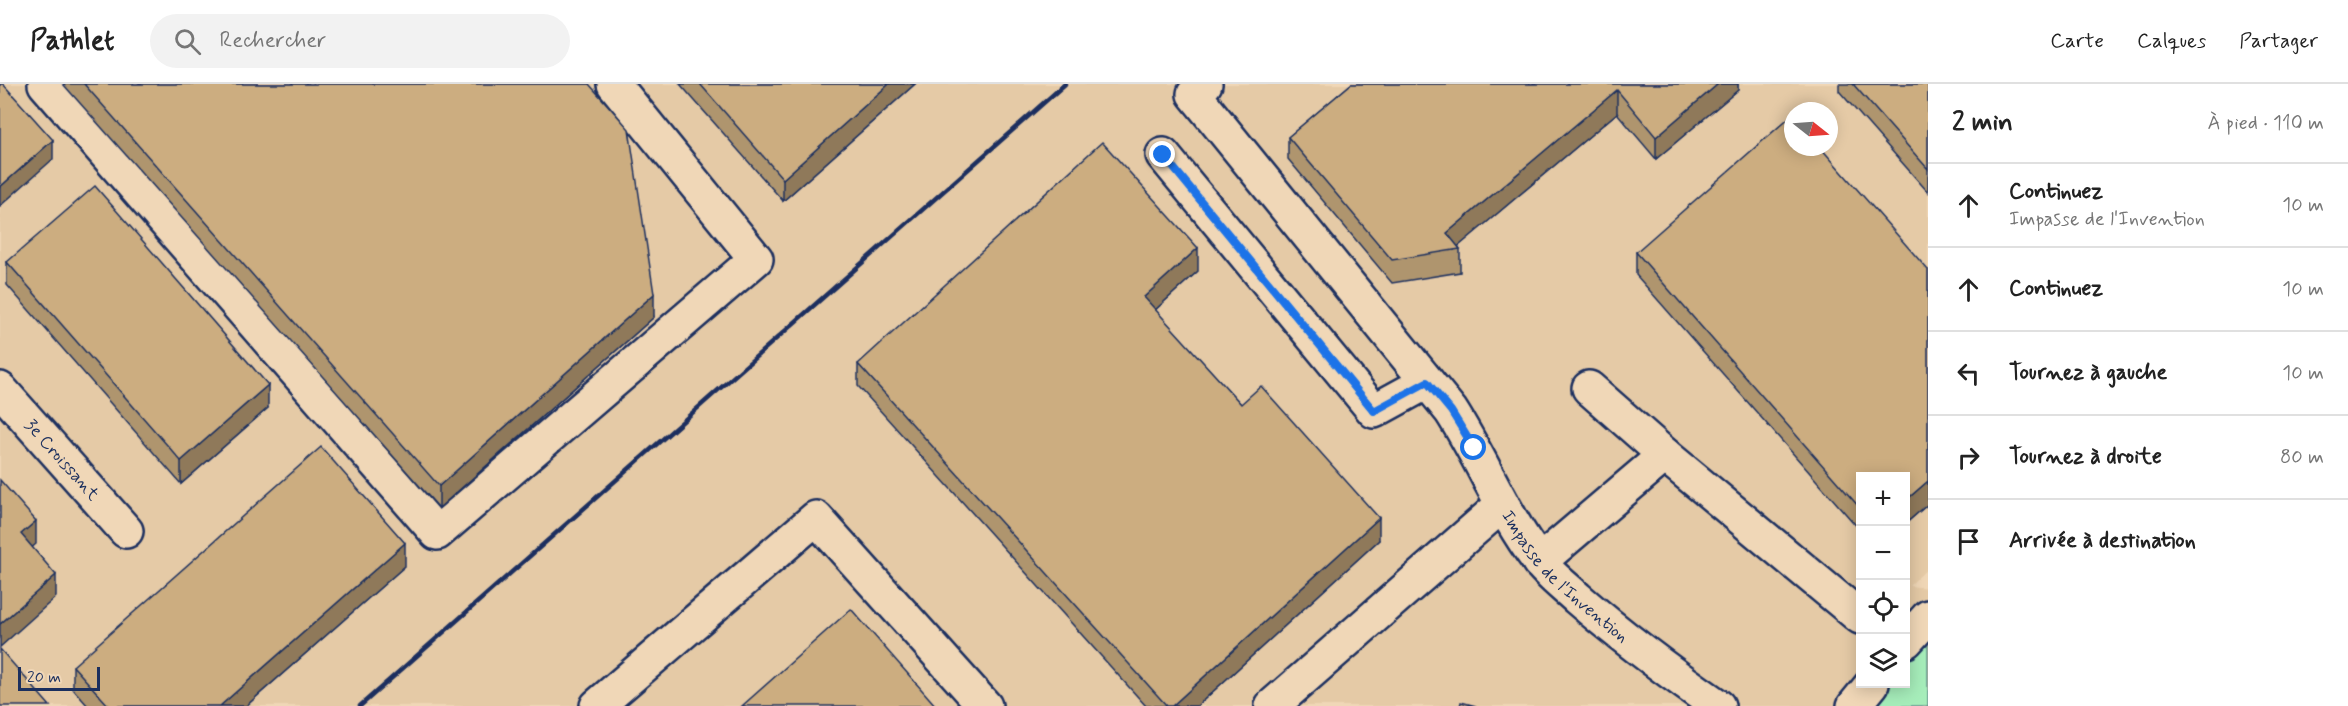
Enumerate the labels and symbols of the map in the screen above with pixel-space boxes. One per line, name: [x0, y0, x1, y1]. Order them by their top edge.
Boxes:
north arrow: [1784, 102, 1838, 156]
route end: [1149, 141, 1175, 167]
street label: 3e Croissant: [19, 414, 105, 506]
route start: [1460, 434, 1486, 460]
street label: Impasse de l'Invention: [1495, 506, 1633, 649]
scale bar: [18, 664, 100, 692]

